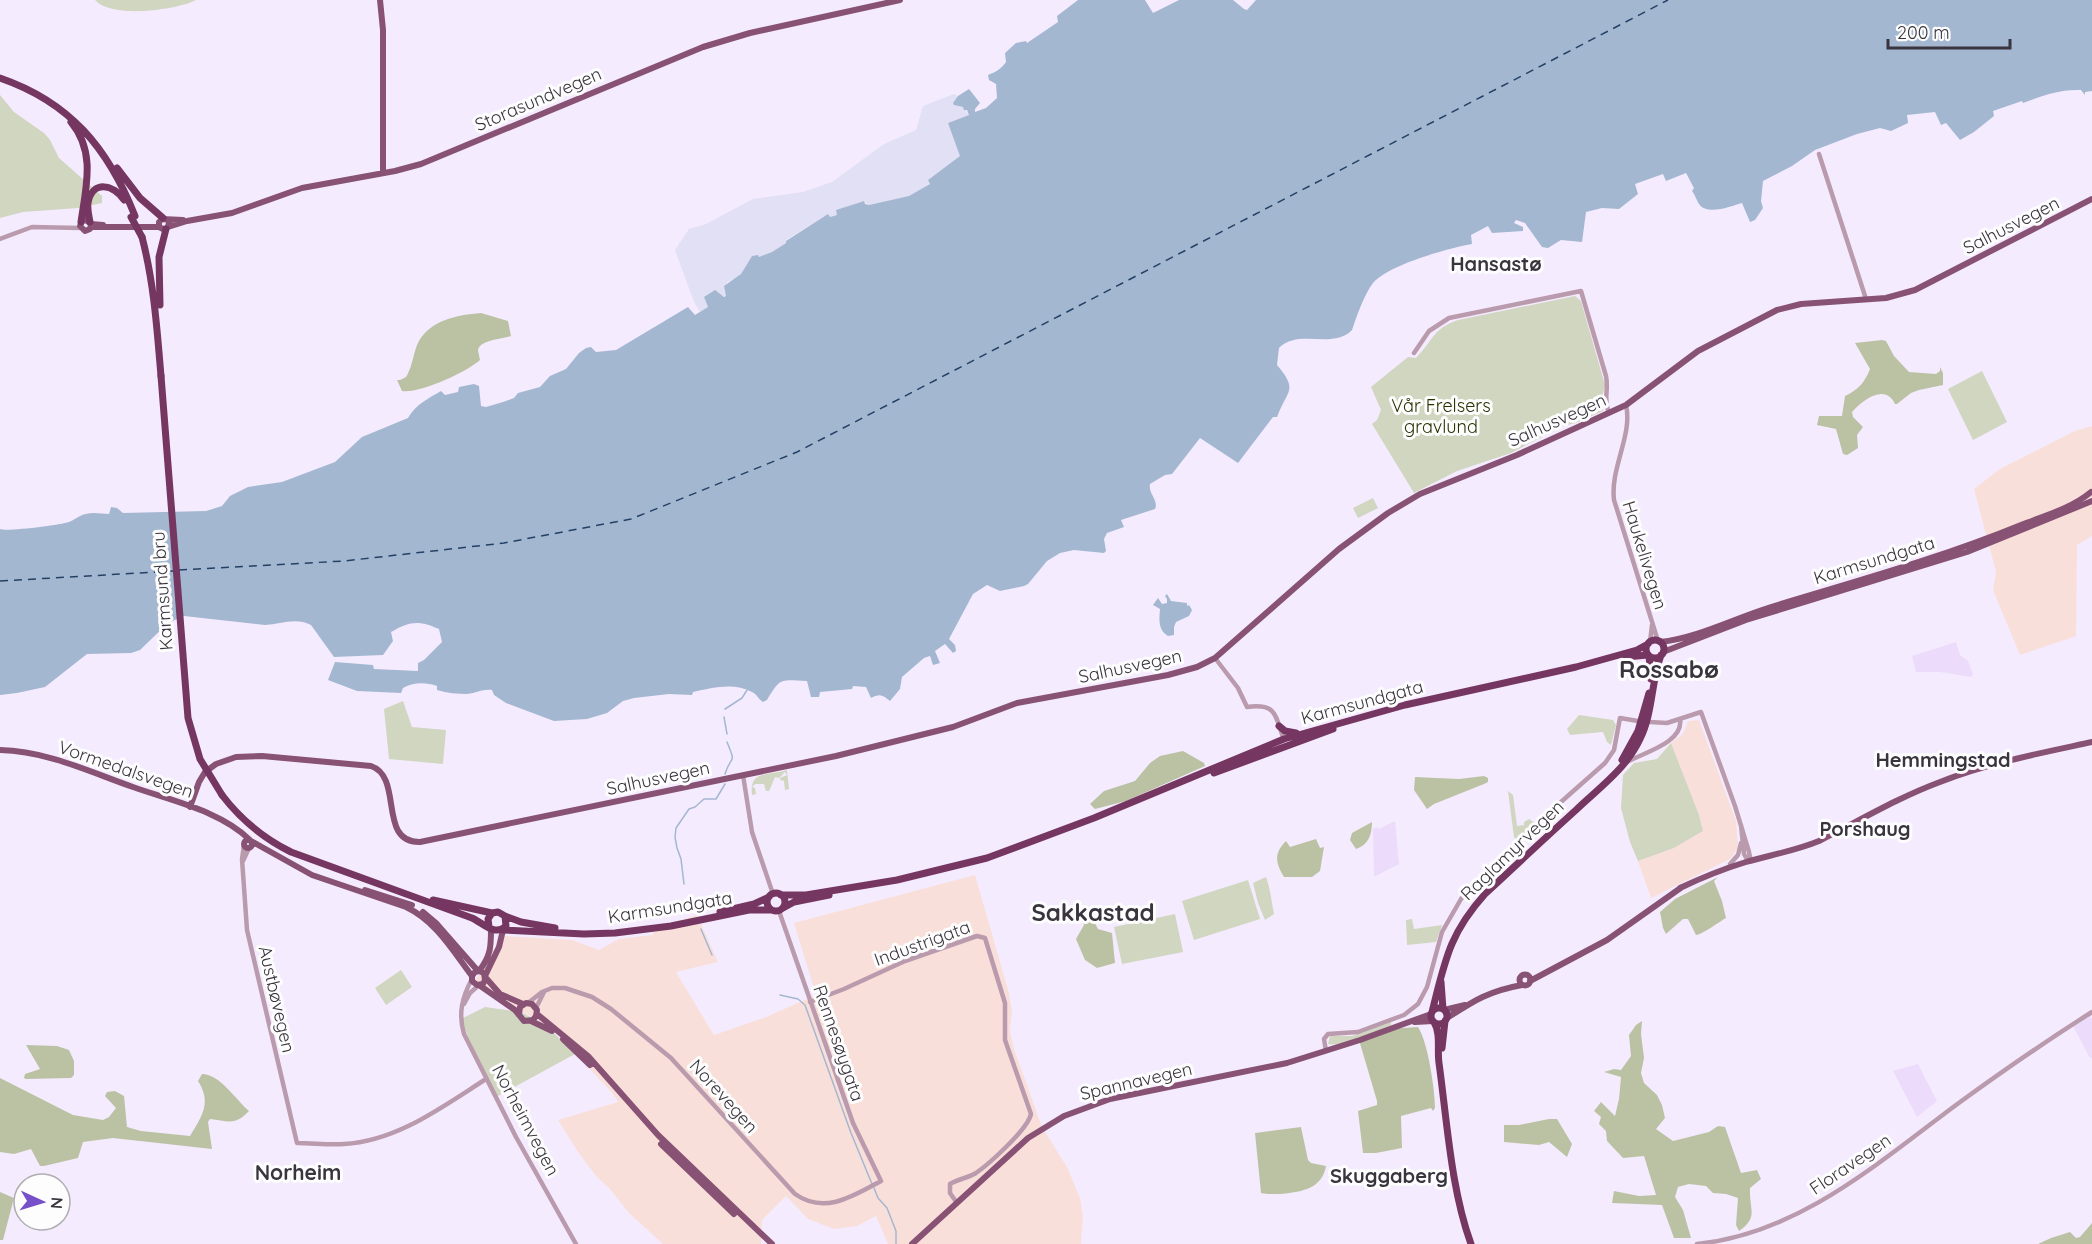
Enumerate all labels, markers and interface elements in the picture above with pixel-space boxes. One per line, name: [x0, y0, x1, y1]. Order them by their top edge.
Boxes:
scale bar: [1888, 12, 2010, 50]
text: 200 m: [1897, 21, 1950, 44]
street label: Storasundvegen: [471, 62, 605, 136]
street label: Salhusvegen: [1959, 191, 2063, 259]
district label: Hansastø: [1450, 251, 1542, 276]
street label: Salhusvegen: [1504, 388, 1610, 452]
park label: Vår Frelsers gravlund: [1391, 394, 1491, 438]
street label: Haukelivegen: [1618, 498, 1672, 612]
street label: Karmsund bru: [146, 531, 178, 651]
street label: Karmsundgata: [1811, 531, 1937, 589]
street label: Salhusvegen: [1076, 644, 1184, 688]
district label: Rossabø: [1619, 654, 1719, 684]
street label: Karmsundgata: [1298, 675, 1426, 729]
street label: Vormedalsvegen: [55, 735, 197, 803]
district label: Hemmingstad: [1875, 747, 2011, 772]
street label: Salhusvegen: [604, 756, 712, 800]
street label: Raglamyrvegen: [1456, 795, 1568, 905]
district label: Porshaug: [1819, 816, 1911, 841]
street label: Karmsundgata: [606, 886, 734, 928]
district label: Sakkastad: [1031, 897, 1155, 927]
street label: Industrigata: [871, 915, 973, 971]
street label: Austbøvegen: [254, 943, 300, 1055]
street label: Rennesøygata: [808, 982, 870, 1104]
street label: Norevegen: [685, 1054, 763, 1138]
street label: Spannavegen: [1078, 1057, 1194, 1105]
street label: Norheimvegen: [487, 1061, 565, 1179]
street label: Floravegen: [1805, 1128, 1895, 1200]
district label: Norheim: [255, 1159, 341, 1185]
district label: Skuggaberg: [1330, 1163, 1448, 1188]
north arrow: [12, 1172, 72, 1232]
text: N: [47, 1196, 67, 1210]

